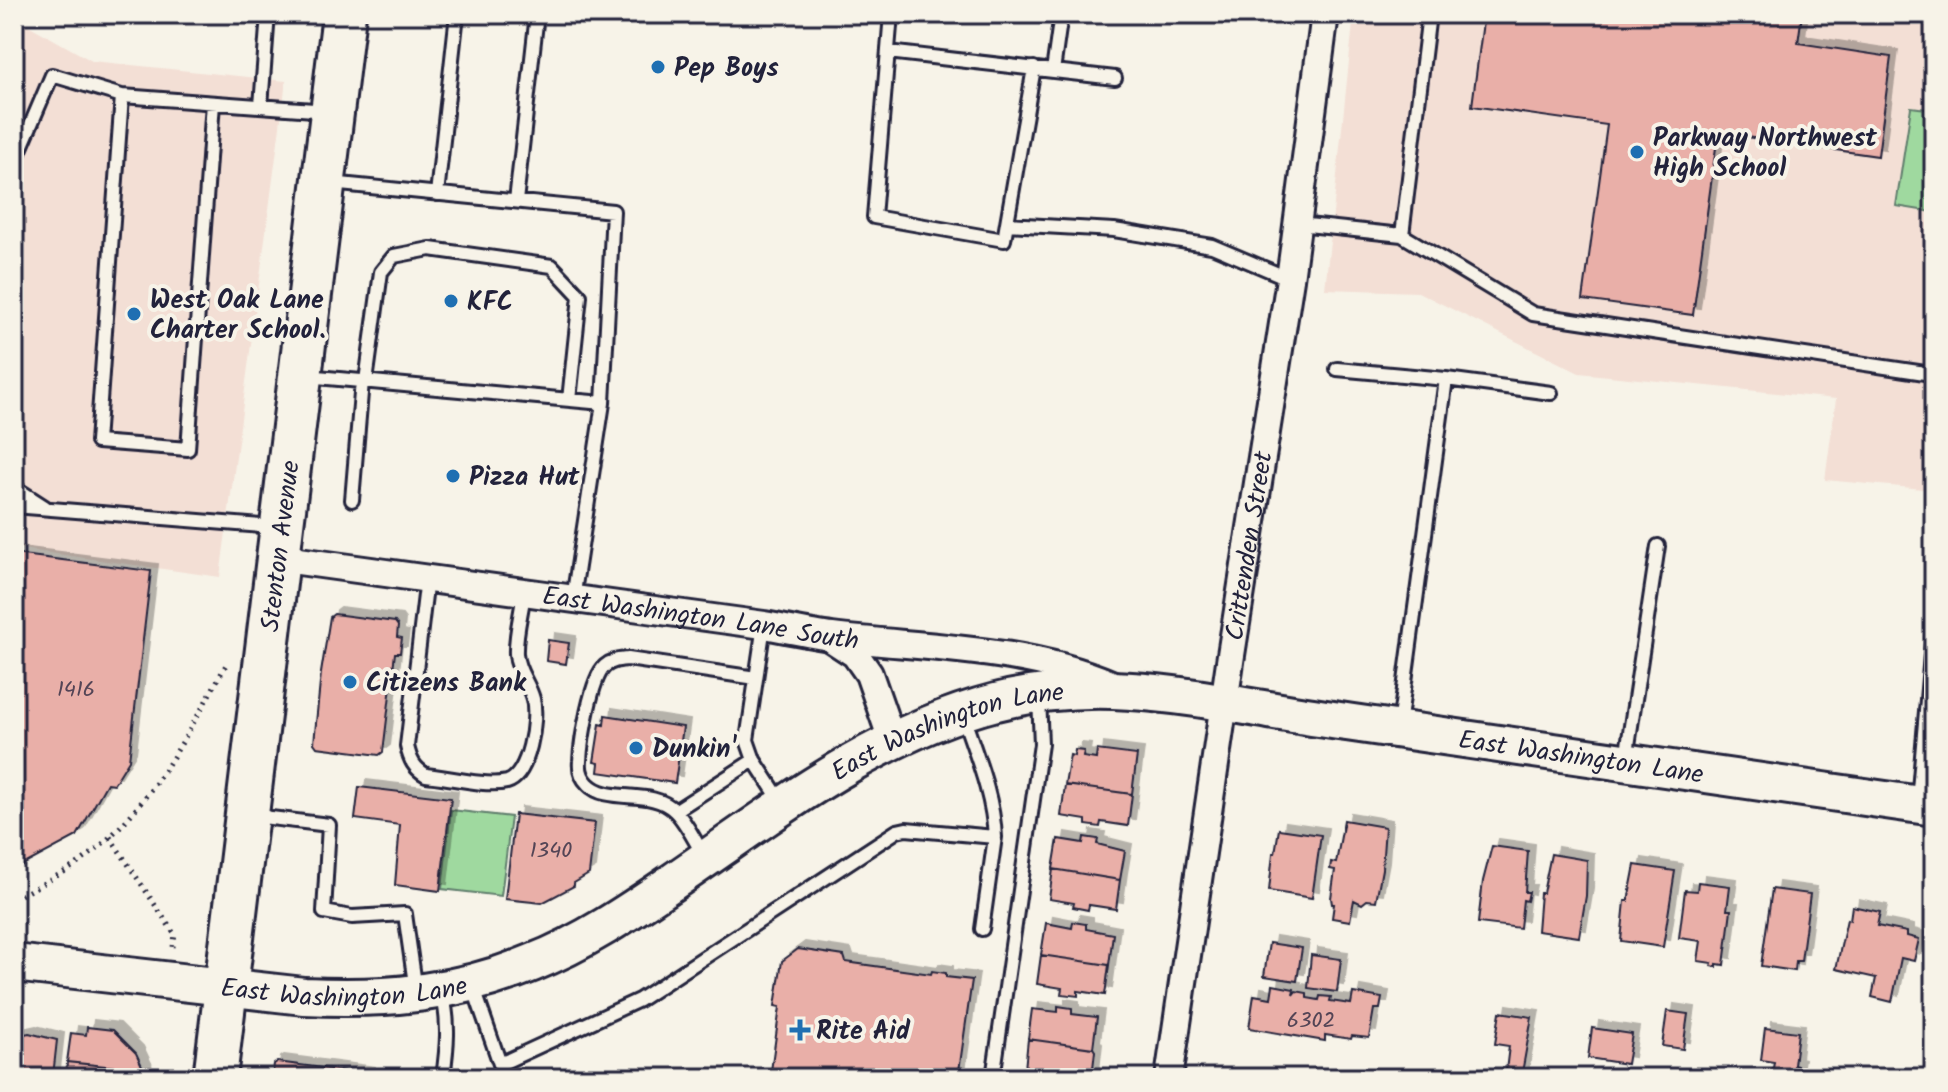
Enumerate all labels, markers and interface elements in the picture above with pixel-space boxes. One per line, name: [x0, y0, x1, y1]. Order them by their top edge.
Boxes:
place label: Pep Boys: [674, 48, 779, 90]
marker: Pep Boys: [649, 58, 667, 76]
place label: Parkway Northwest High School: [1653, 118, 1877, 190]
marker: Parkway Northwest High School: [1628, 143, 1646, 161]
place label: West Oak Lane Charter School.: [150, 280, 326, 352]
place label: KFC: [467, 282, 513, 324]
marker: KFC: [442, 292, 460, 310]
marker: West Oak Lane Charter School.: [125, 305, 143, 323]
street label: Crittenden Street: [1215, 448, 1286, 644]
place label: Pizza Hut: [469, 457, 580, 499]
street label: Stenton Avenue: [250, 458, 313, 634]
marker: Pizza Hut: [444, 467, 462, 485]
street label: East Washington Lane South: [540, 576, 861, 663]
place label: Citizens Bank: [366, 663, 527, 705]
street label: East Washington Lane: [823, 672, 1066, 794]
house number: 1416: [57, 673, 95, 708]
marker: Citizens Bank: [341, 673, 359, 691]
street label: East Washington Lane: [1456, 720, 1706, 797]
place label: Dunkin': [652, 729, 737, 771]
marker: Dunkin': [627, 739, 645, 757]
house number: 1340: [530, 834, 572, 869]
street label: East Washington Lane: [219, 966, 472, 1020]
house number: 6302: [1287, 1004, 1335, 1039]
place label: Rite Aid: [816, 1011, 911, 1053]
marker: Rite Aid: [791, 1021, 809, 1039]

